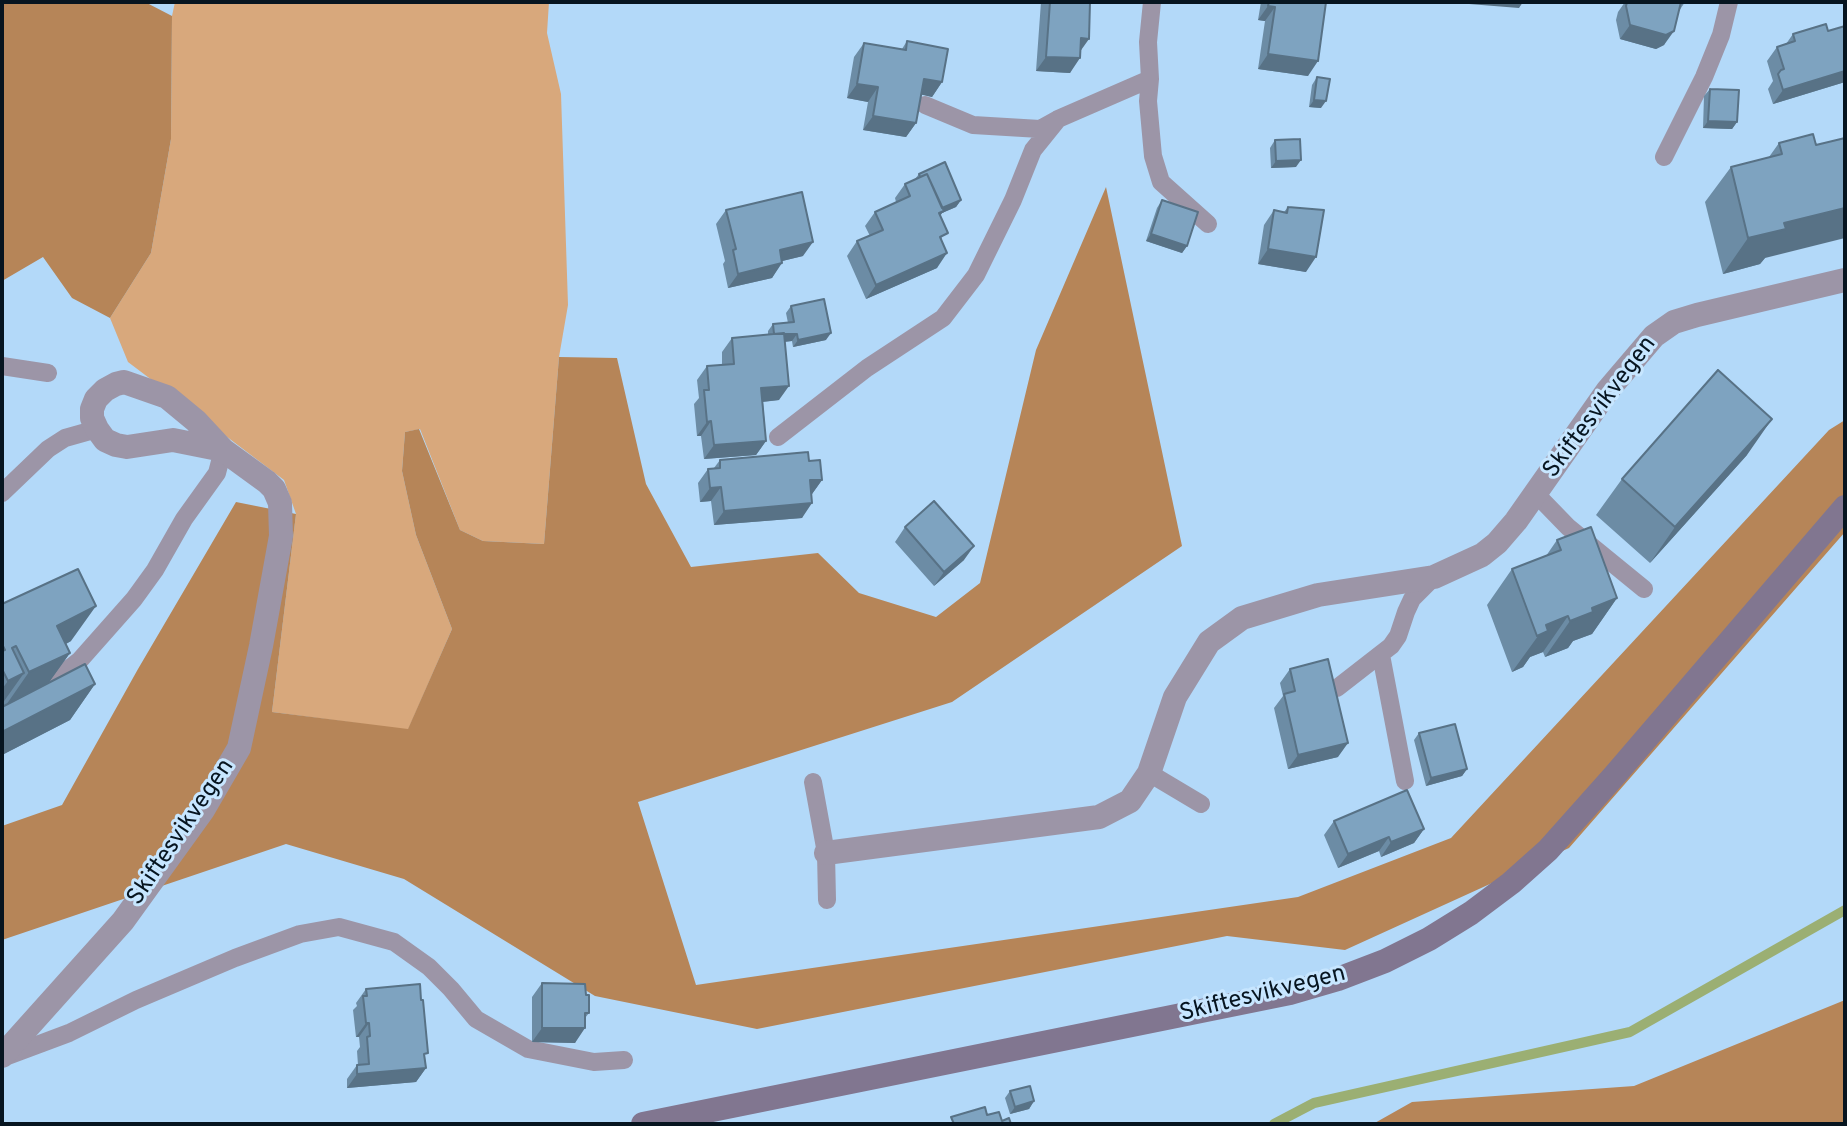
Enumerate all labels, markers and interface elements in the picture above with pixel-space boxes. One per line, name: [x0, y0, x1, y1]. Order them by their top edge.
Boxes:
street label: Skiftesvikvegen: [1538, 331, 1664, 485]
street label: Skiftesvikvegen: [123, 754, 241, 912]
street label: Skiftesvikvegen: [1177, 960, 1349, 1030]

